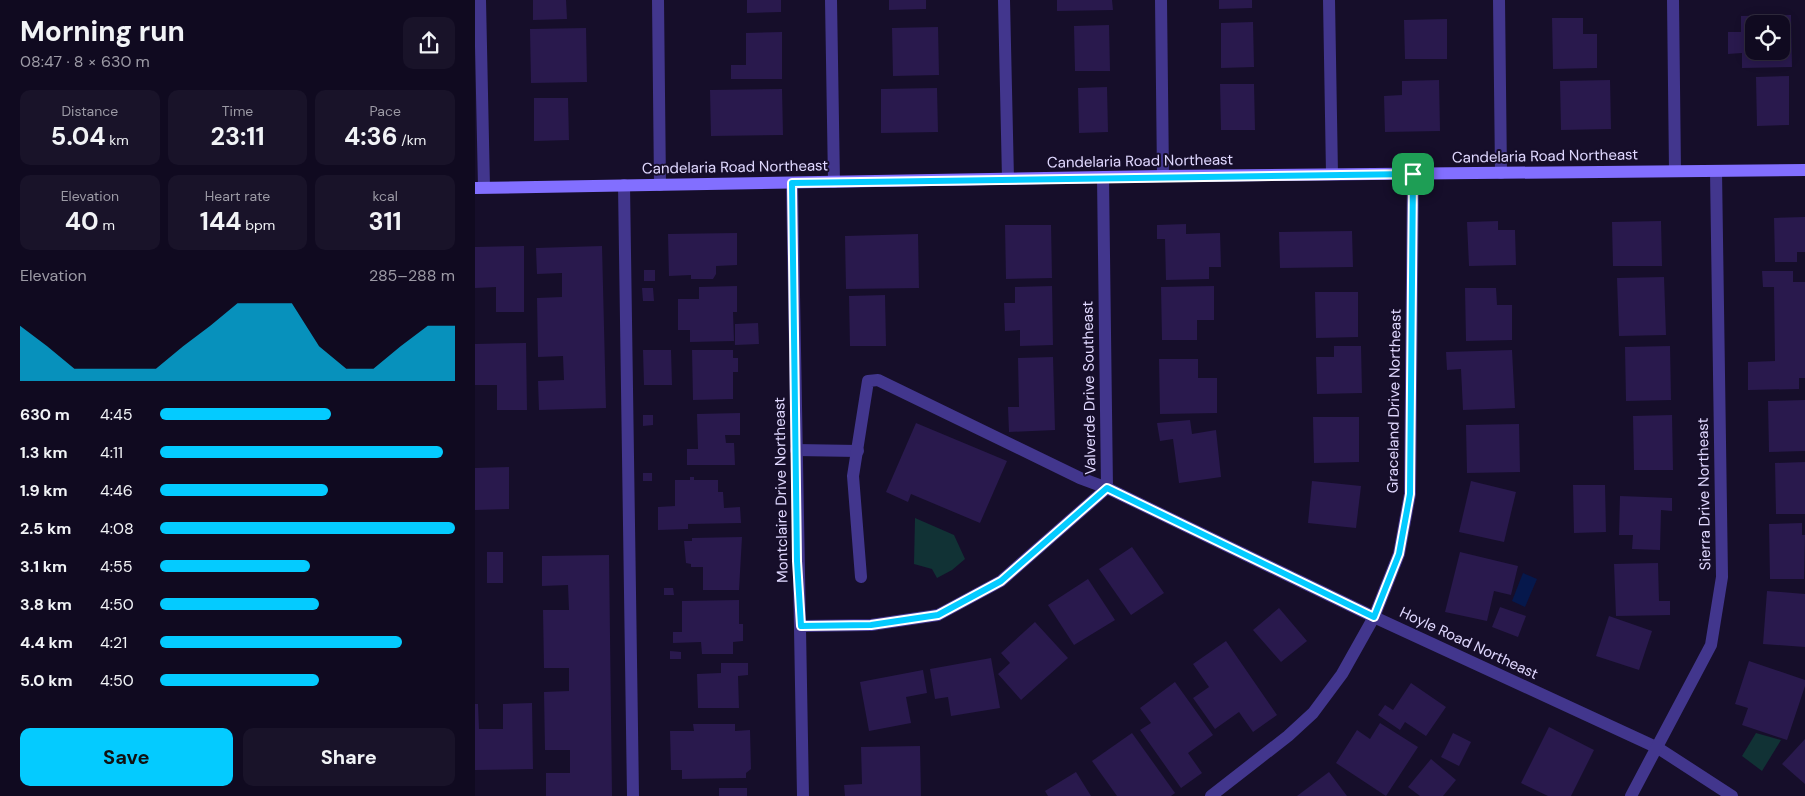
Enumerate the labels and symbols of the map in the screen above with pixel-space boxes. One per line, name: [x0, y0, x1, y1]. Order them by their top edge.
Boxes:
street label: Candelaria Road Northeast: [1452, 144, 1638, 168]
street label: Candelaria Road Northeast: [1047, 149, 1233, 173]
pin: [1392, 153, 1434, 195]
street label: Candelaria Road Northeast: [642, 155, 828, 179]
street label: Valverde Drive Southeast: [1077, 301, 1101, 475]
street label: Graceland Drive Northeast: [1382, 309, 1406, 493]
street label: Montclaire Drive Northeast: [769, 397, 793, 583]
street label: Sierra Drive Northeast: [1693, 417, 1715, 570]
street label: Hoyle Road Northeast: [1396, 602, 1542, 684]

